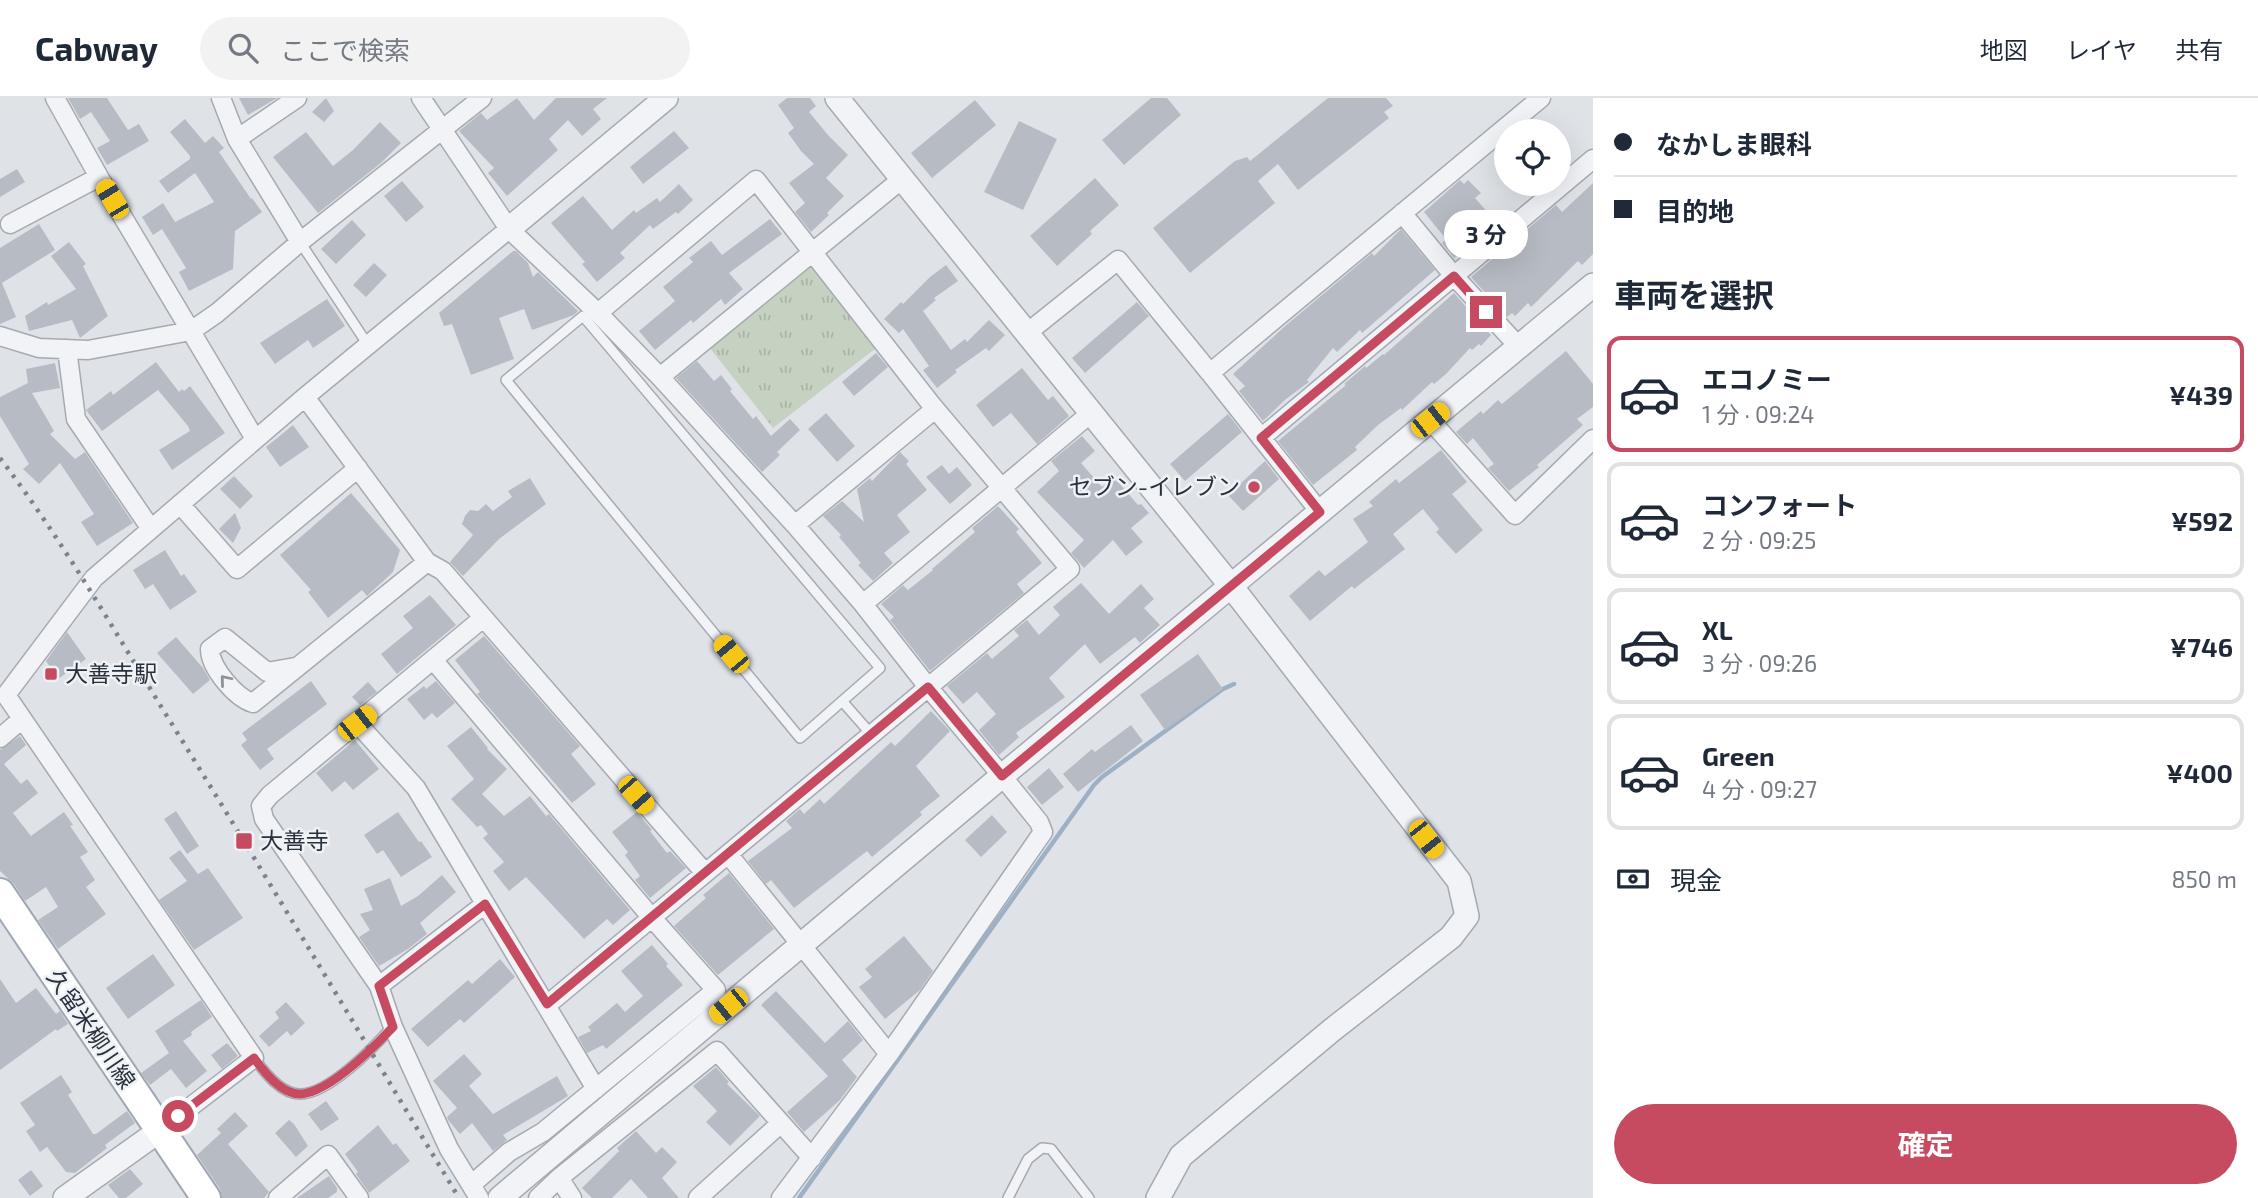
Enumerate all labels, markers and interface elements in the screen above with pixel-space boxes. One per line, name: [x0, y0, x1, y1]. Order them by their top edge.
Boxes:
search box: [200, 17, 690, 80]
text: Cabway: [35, 28, 158, 68]
icon: search: [224, 29, 262, 67]
text: ここで検索: [280, 34, 410, 65]
text: 地図: [1980, 35, 2028, 64]
text: レイヤ: [2066, 35, 2137, 64]
text: 共有: [2175, 35, 2223, 64]
map controls: [1494, 119, 1571, 196]
button: locate: [1494, 119, 1571, 196]
text: なかしま眼科: [1656, 128, 1812, 159]
car: [93, 176, 132, 222]
text: 目的地: [1656, 195, 1734, 226]
callout: 3 分: [1444, 211, 1528, 260]
text: 3 分: [1465, 220, 1507, 248]
text: 車両を選択: [1614, 275, 1774, 313]
route end: [1470, 296, 1502, 328]
icon: car: [1618, 363, 1681, 426]
text: エコノミー: [1702, 363, 1832, 394]
text: ¥439: [2169, 379, 2233, 410]
car: [1407, 399, 1454, 441]
text: 1 分 · 09:24: [1702, 400, 1815, 428]
place label: セブン-イレブン: [1069, 472, 1240, 500]
marker: セブン-イレブン: [1246, 479, 1262, 495]
icon: car: [1618, 489, 1681, 552]
text: コンフォート: [1702, 489, 1857, 520]
text: ¥592: [2171, 505, 2233, 536]
text: 2 分 · 09:25: [1702, 526, 1816, 554]
text: XL: [1702, 614, 1733, 645]
icon: car: [1618, 615, 1681, 678]
car: [710, 631, 753, 677]
text: ¥746: [2170, 631, 2233, 662]
text: 3 分 · 09:26: [1702, 649, 1817, 677]
place label: 大善寺駅: [65, 659, 157, 687]
marker: 大善寺駅: [43, 666, 59, 682]
one-way arrow: [221, 675, 234, 688]
car: [334, 702, 381, 744]
text: Green: [1702, 740, 1775, 771]
icon: car: [1618, 741, 1681, 804]
text: ¥400: [2166, 757, 2233, 788]
car: [615, 772, 658, 818]
text: 4 分 · 09:27: [1702, 775, 1817, 803]
car: [1405, 816, 1448, 862]
place label: 大善寺: [260, 826, 329, 854]
marker: 大善寺: [234, 831, 254, 851]
icon: cash: [1614, 860, 1652, 898]
text: 現金: [1670, 864, 1722, 895]
text: 850 m: [2172, 865, 2237, 893]
street label: 久留米柳川線: [42, 963, 142, 1093]
car: [706, 985, 751, 1027]
route start: [162, 1100, 194, 1132]
button: 確定: [1614, 1104, 2237, 1184]

